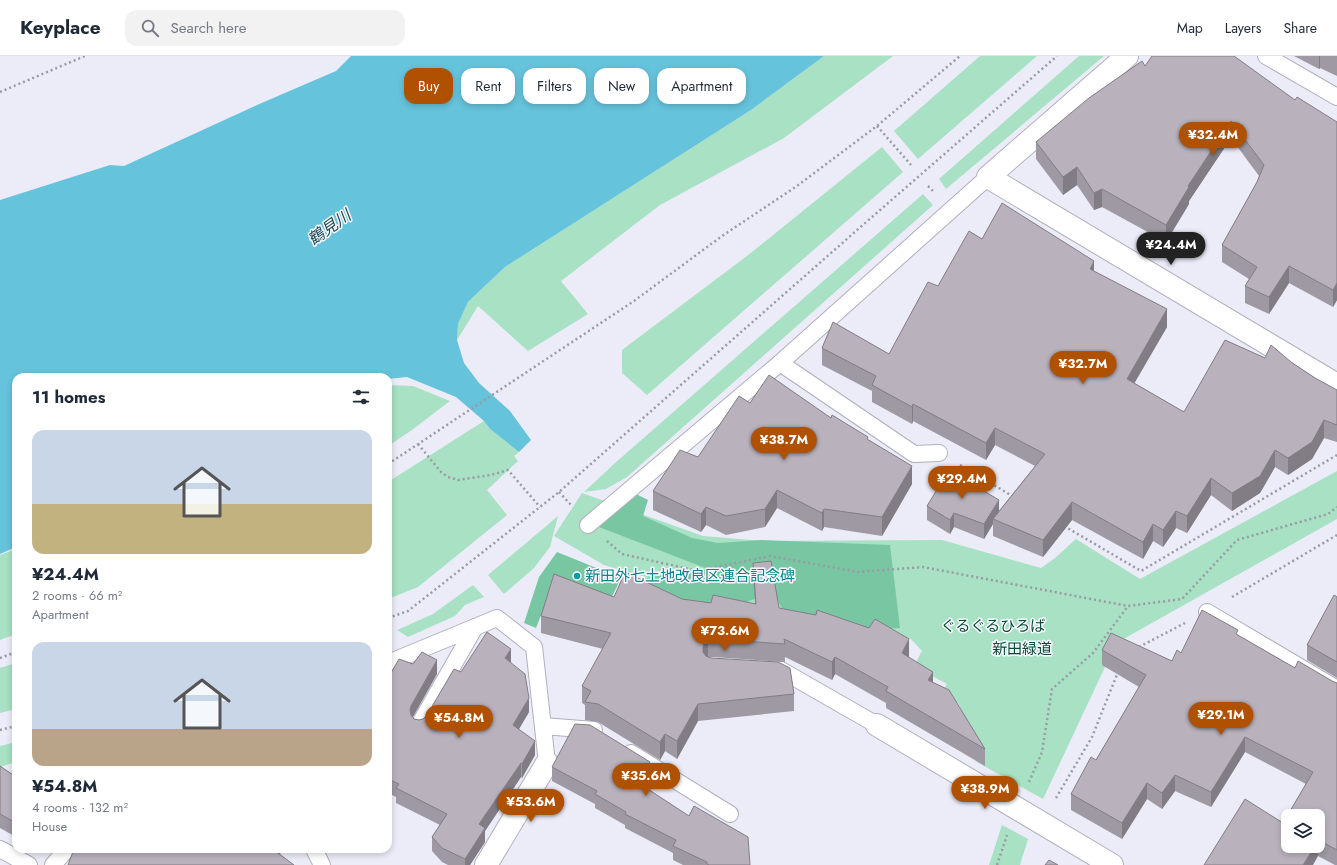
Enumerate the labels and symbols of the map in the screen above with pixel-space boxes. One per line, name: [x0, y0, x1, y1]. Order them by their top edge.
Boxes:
pin: ¥32.4M: [1180, 122, 1246, 156]
water label: 鶴見川: [303, 203, 357, 251]
pin: ¥24.4M: [1138, 232, 1204, 266]
pin: ¥32.7M: [1050, 351, 1116, 385]
pin: ¥38.7M: [751, 427, 817, 461]
pin: ¥29.4M: [929, 466, 995, 500]
place label: 新田外七土地改良区連合記念碑: [585, 565, 795, 587]
marker: 新田外七土地改良区連合記念碑: [572, 571, 582, 581]
park label: ぐるぐるひろば: [941, 615, 1045, 637]
pin: ¥73.6M: [692, 618, 758, 652]
park label: 新田緑道: [992, 638, 1052, 660]
pin: ¥29.1M: [1188, 702, 1254, 736]
pin: ¥54.8M: [426, 705, 492, 739]
pin: ¥35.6M: [613, 763, 679, 797]
pin: ¥38.9M: [952, 776, 1018, 810]
pin: ¥53.6M: [498, 789, 564, 823]

